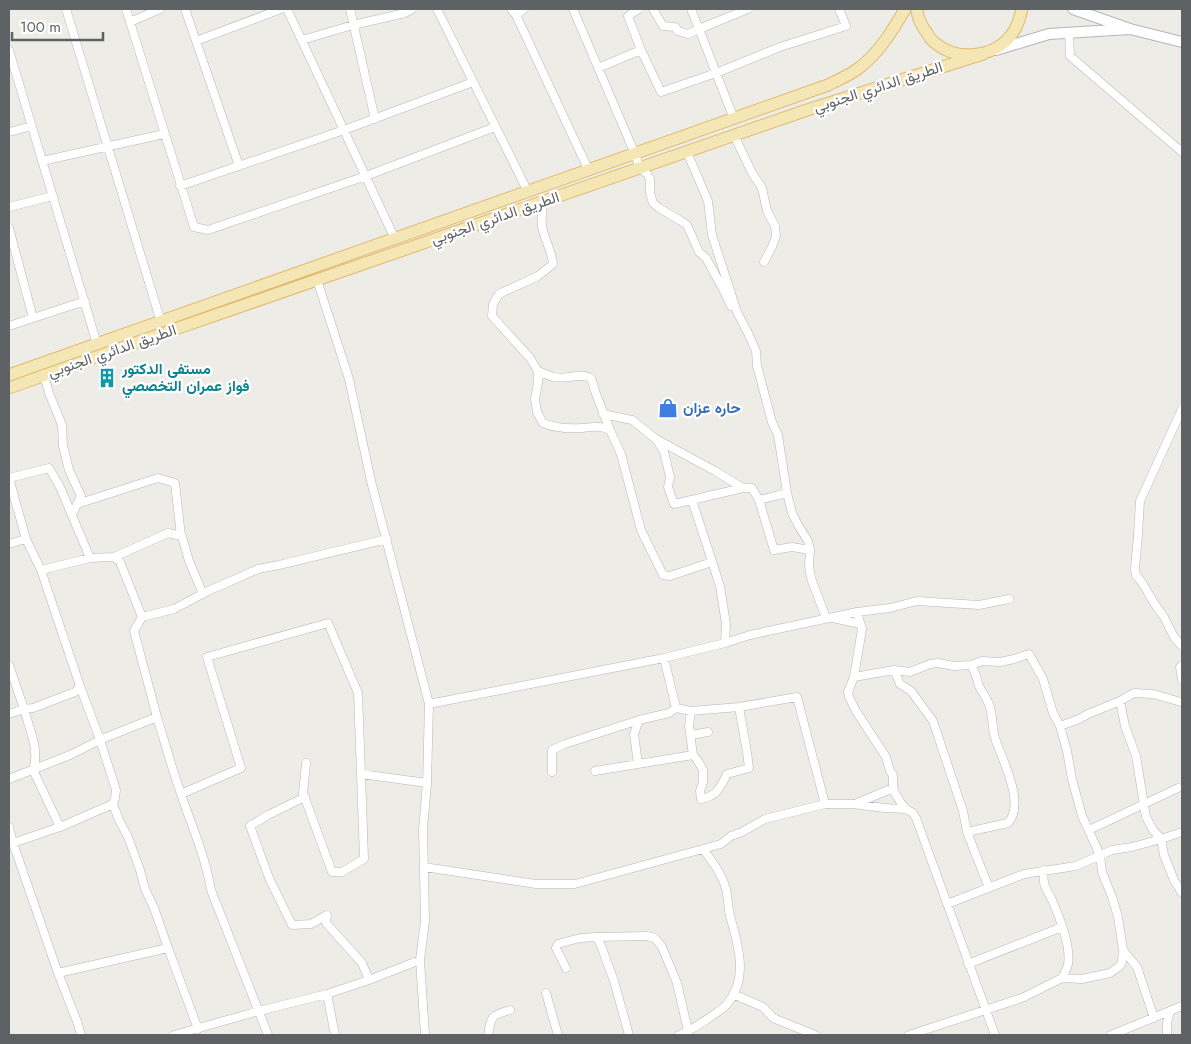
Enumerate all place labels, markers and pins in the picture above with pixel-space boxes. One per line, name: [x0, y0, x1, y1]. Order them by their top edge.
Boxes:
place label: مستفى الدكتور فواز عمران التخصصي: [121, 358, 250, 399]
building icon: مستفى الدكتور فواز عمران التخصصي: [96, 367, 118, 389]
shop icon: حاره عزان: [657, 397, 679, 419]
place label: حاره عزان: [683, 397, 741, 419]

